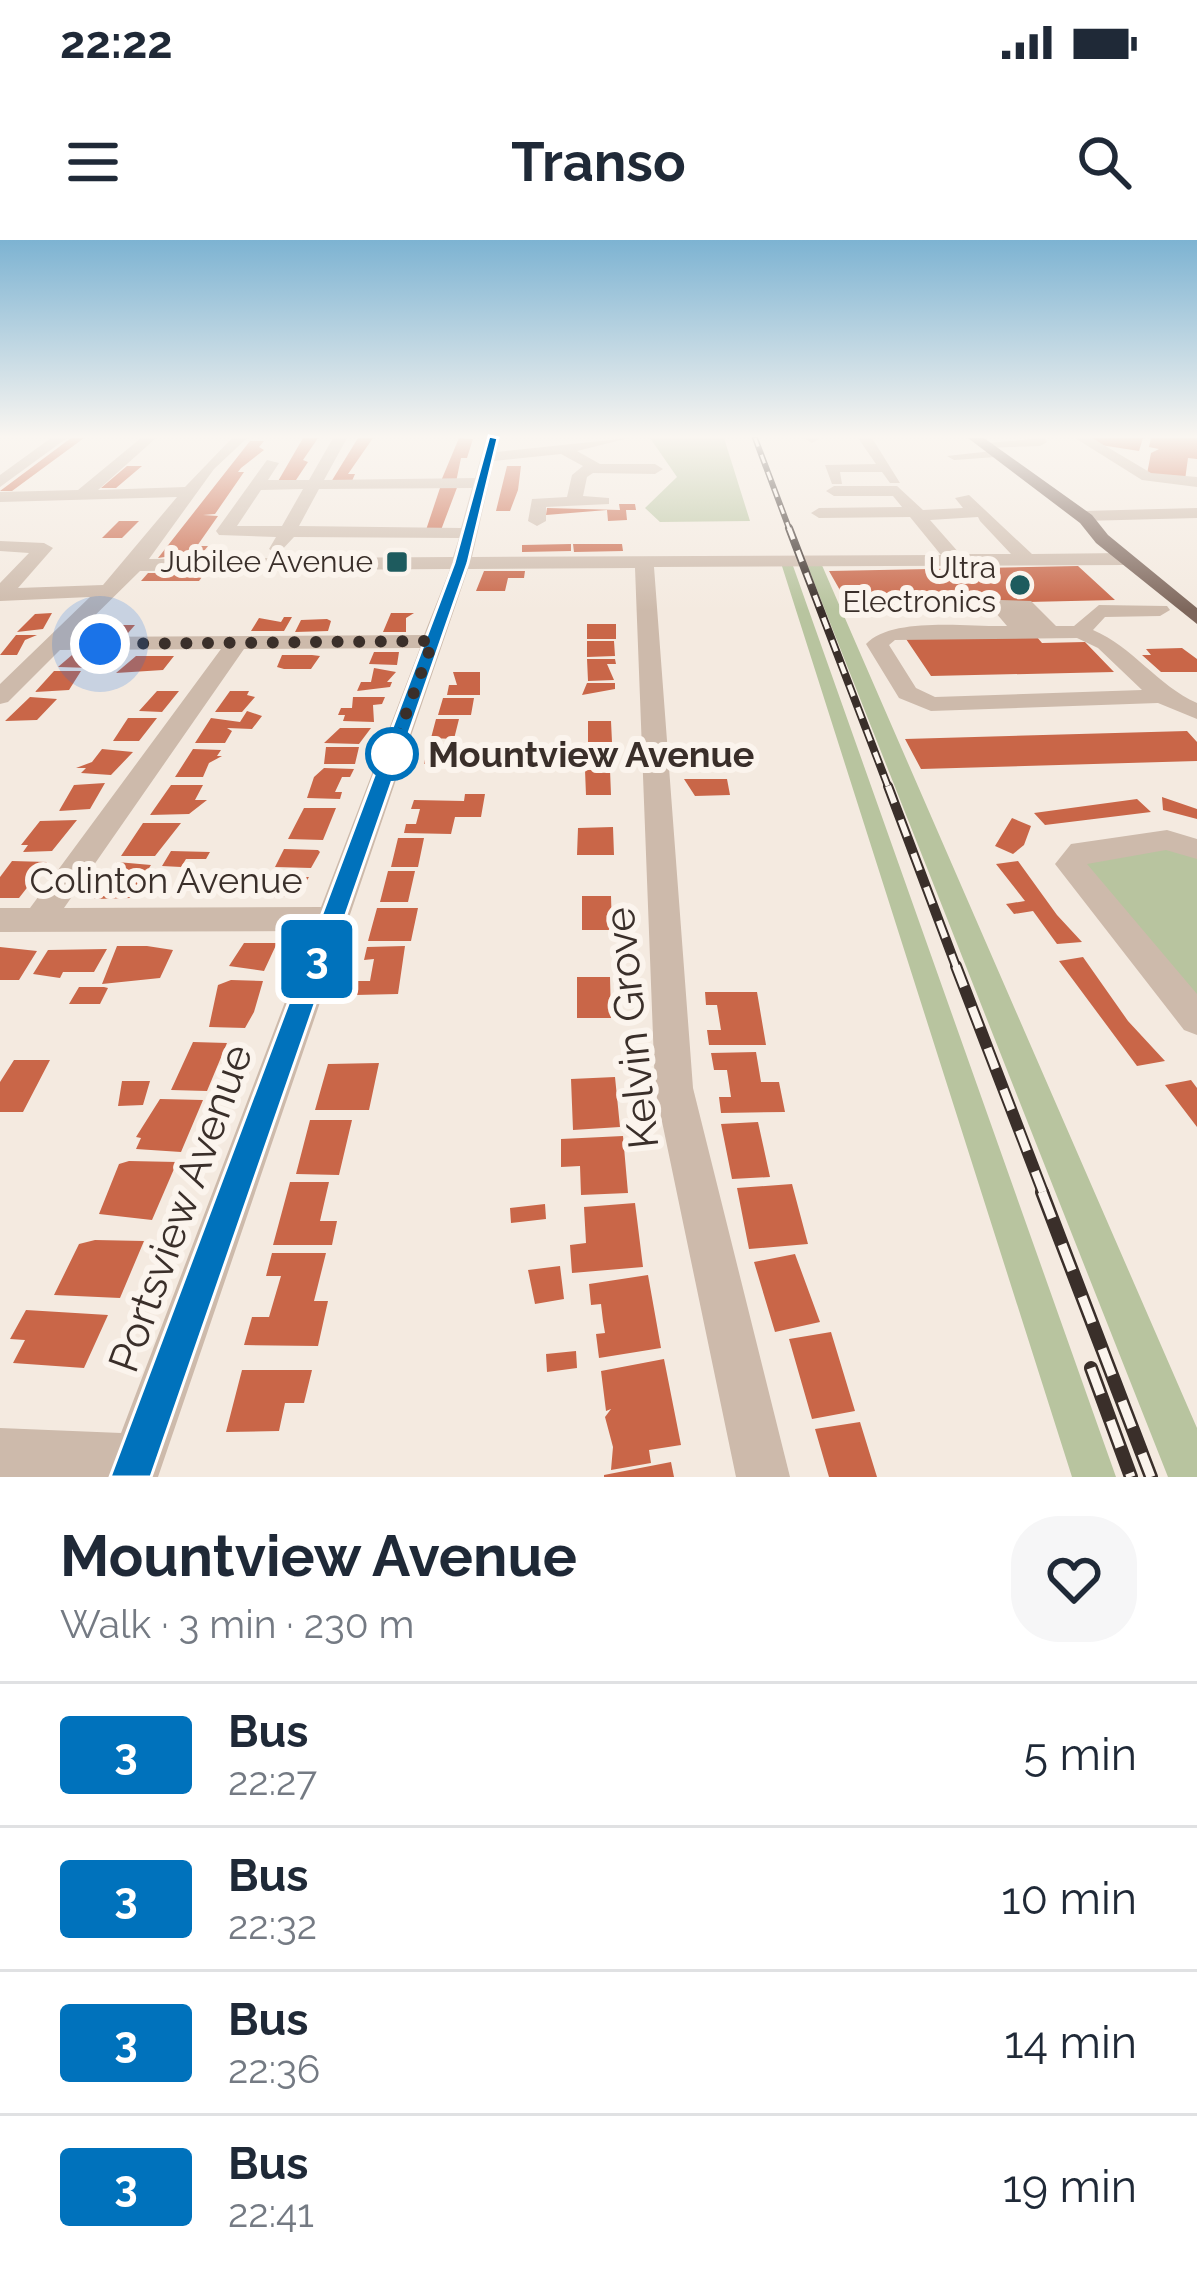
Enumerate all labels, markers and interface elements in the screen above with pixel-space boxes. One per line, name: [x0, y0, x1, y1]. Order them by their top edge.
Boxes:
text: 22:22: [60, 16, 173, 69]
icon: menu: [60, 129, 126, 195]
icon: search: [1071, 129, 1137, 195]
text: Transo: [511, 130, 686, 194]
place label: Jubilee Avenue: [160, 544, 373, 579]
marker: Jubilee Avenue: [384, 549, 410, 575]
place label: Ultra Electronics: [843, 550, 996, 619]
marker: Ultra Electronics: [1007, 572, 1033, 598]
your location: [70, 614, 130, 674]
marker: Mountview Avenue: [367, 729, 417, 779]
place label: Mountview Avenue: [428, 733, 754, 775]
street label: Colinton Avenue: [29, 859, 303, 901]
street label: Kelvin Grove: [594, 905, 669, 1151]
line badge: 3: [278, 920, 356, 998]
text: 3: [305, 934, 329, 983]
street label: Portsview Avenue: [98, 1038, 262, 1379]
button: heart: [1011, 1516, 1137, 1642]
text: Mountview Avenue: [60, 1522, 577, 1589]
text: Walk · 3 min · 230 m: [60, 1601, 414, 1647]
text: Bus: [228, 1705, 309, 1758]
text: 5 min: [1024, 1728, 1137, 1781]
text: 3: [114, 1730, 138, 1779]
text: 22:27: [228, 1758, 317, 1804]
text: Bus: [228, 1849, 309, 1902]
text: 10 min: [1001, 1872, 1137, 1925]
text: 3: [114, 1874, 138, 1923]
text: 22:32: [228, 1902, 317, 1948]
text: Bus: [228, 1993, 309, 2046]
text: 14 min: [1004, 2016, 1137, 2069]
text: 3: [114, 2018, 138, 2067]
text: 22:36: [228, 2046, 320, 2092]
text: Bus: [228, 2137, 309, 2190]
text: 19 min: [1002, 2160, 1137, 2213]
text: 3: [114, 2162, 138, 2211]
text: 22:41: [228, 2190, 314, 2236]

